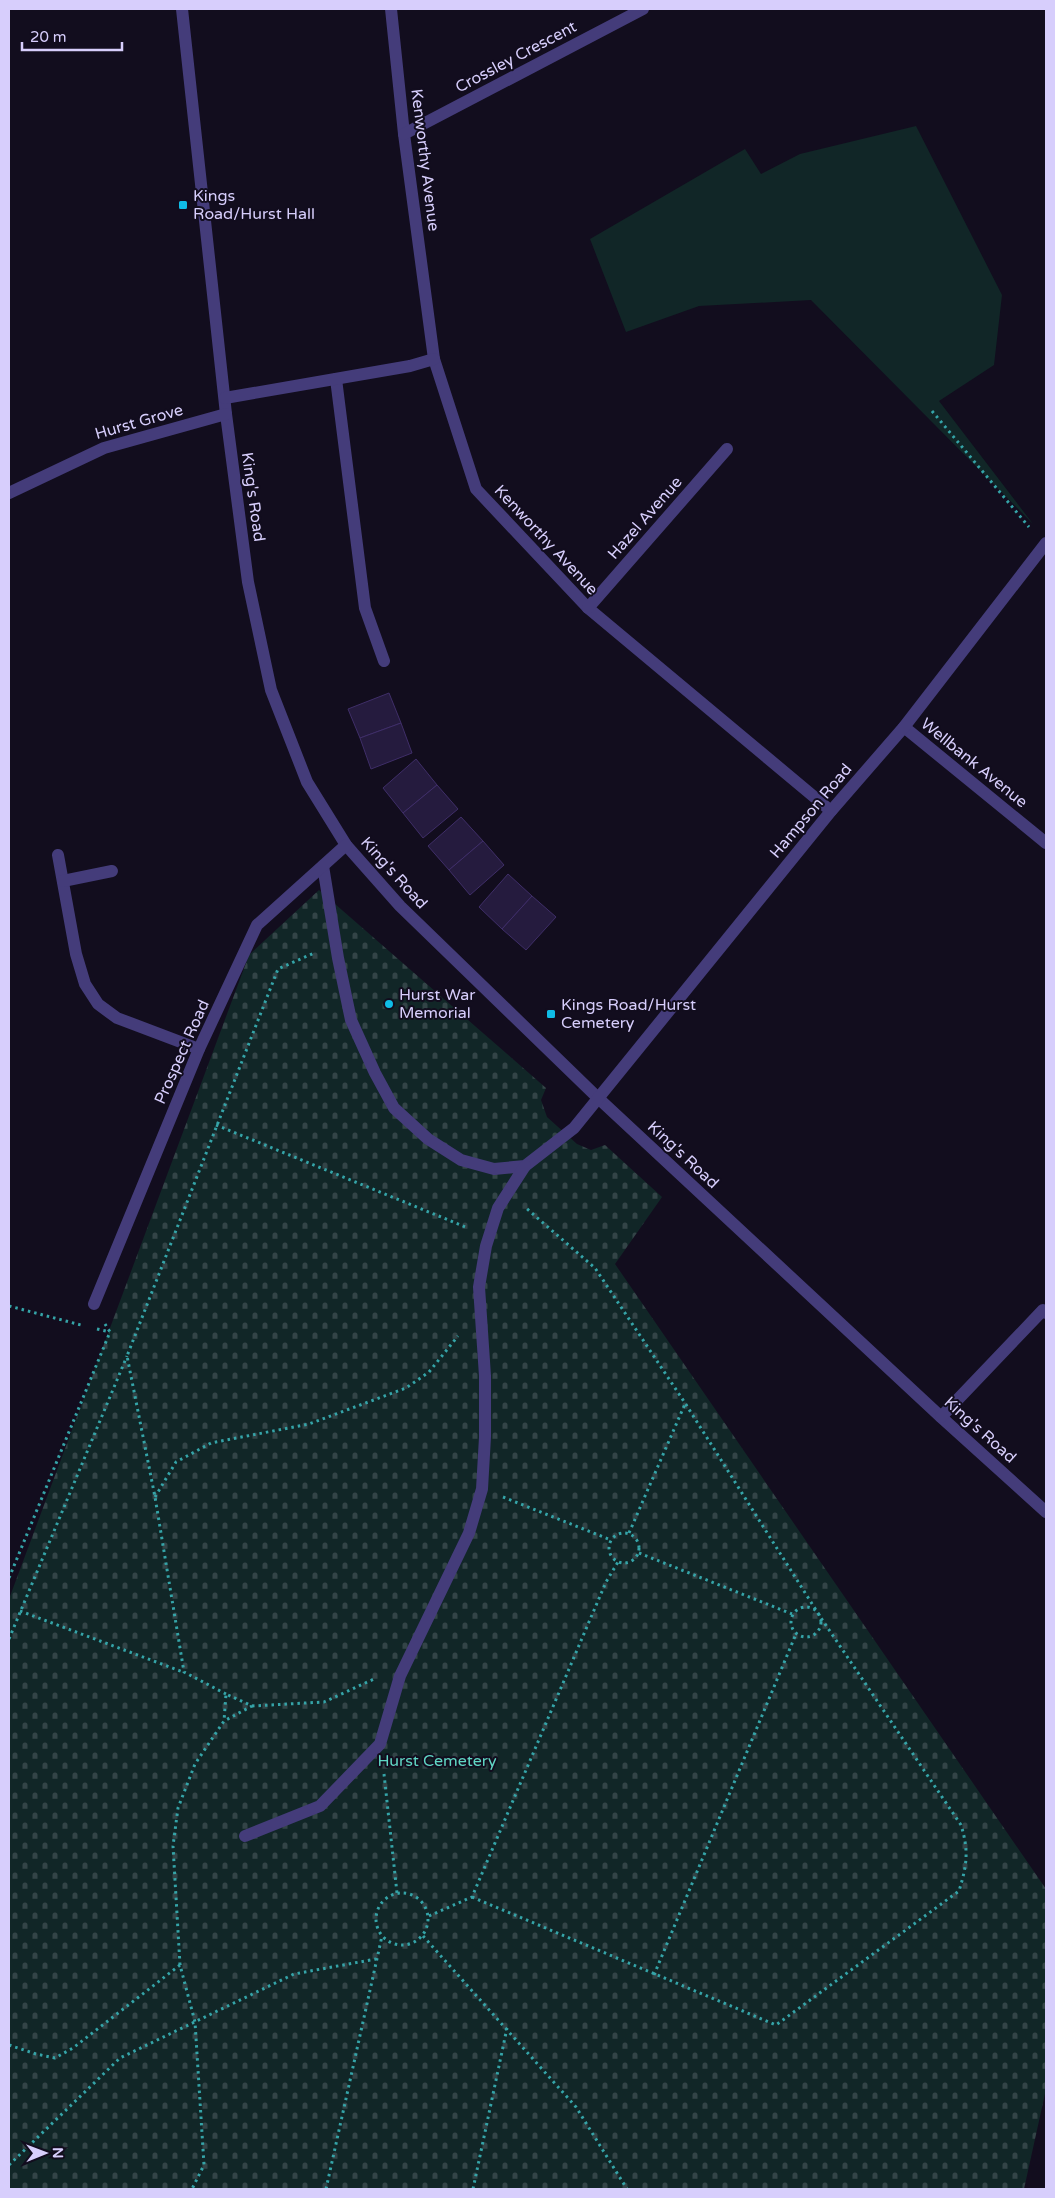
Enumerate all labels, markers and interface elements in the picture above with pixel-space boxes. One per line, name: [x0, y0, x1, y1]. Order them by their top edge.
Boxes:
street label: Crossley Crescent: [452, 17, 580, 97]
scale bar: [22, 20, 122, 52]
text: 20 m: [30, 28, 67, 46]
street label: Kenworthy Avenue: [406, 88, 444, 232]
place label: Kings Road/Hurst Hall: [193, 186, 315, 224]
marker: Kings Road/Hurst Hall: [177, 199, 189, 211]
street label: Hurst Grove: [93, 400, 185, 444]
street label: King's Road: [237, 451, 269, 543]
street label: Hazel Avenue: [603, 472, 687, 564]
street label: Kenworthy Avenue: [490, 481, 602, 599]
street label: Wellbank Avenue: [917, 714, 1031, 812]
street label: Hampson Road: [766, 760, 856, 862]
street label: King's Road: [356, 833, 432, 913]
place label: Hurst War Memorial: [399, 985, 476, 1023]
place label: Kings Road/Hurst Cemetery: [561, 995, 696, 1033]
street label: Prospect Road: [150, 997, 214, 1107]
marker: Hurst War Memorial: [383, 998, 395, 1010]
marker: Kings Road/Hurst Cemetery: [545, 1008, 557, 1020]
street label: King's Road: [643, 1117, 723, 1193]
street label: King's Road: [940, 1392, 1020, 1468]
park label: Hurst Cemetery: [377, 1751, 497, 1771]
north arrow: [20, 2128, 70, 2178]
text: N: [49, 2147, 66, 2159]

